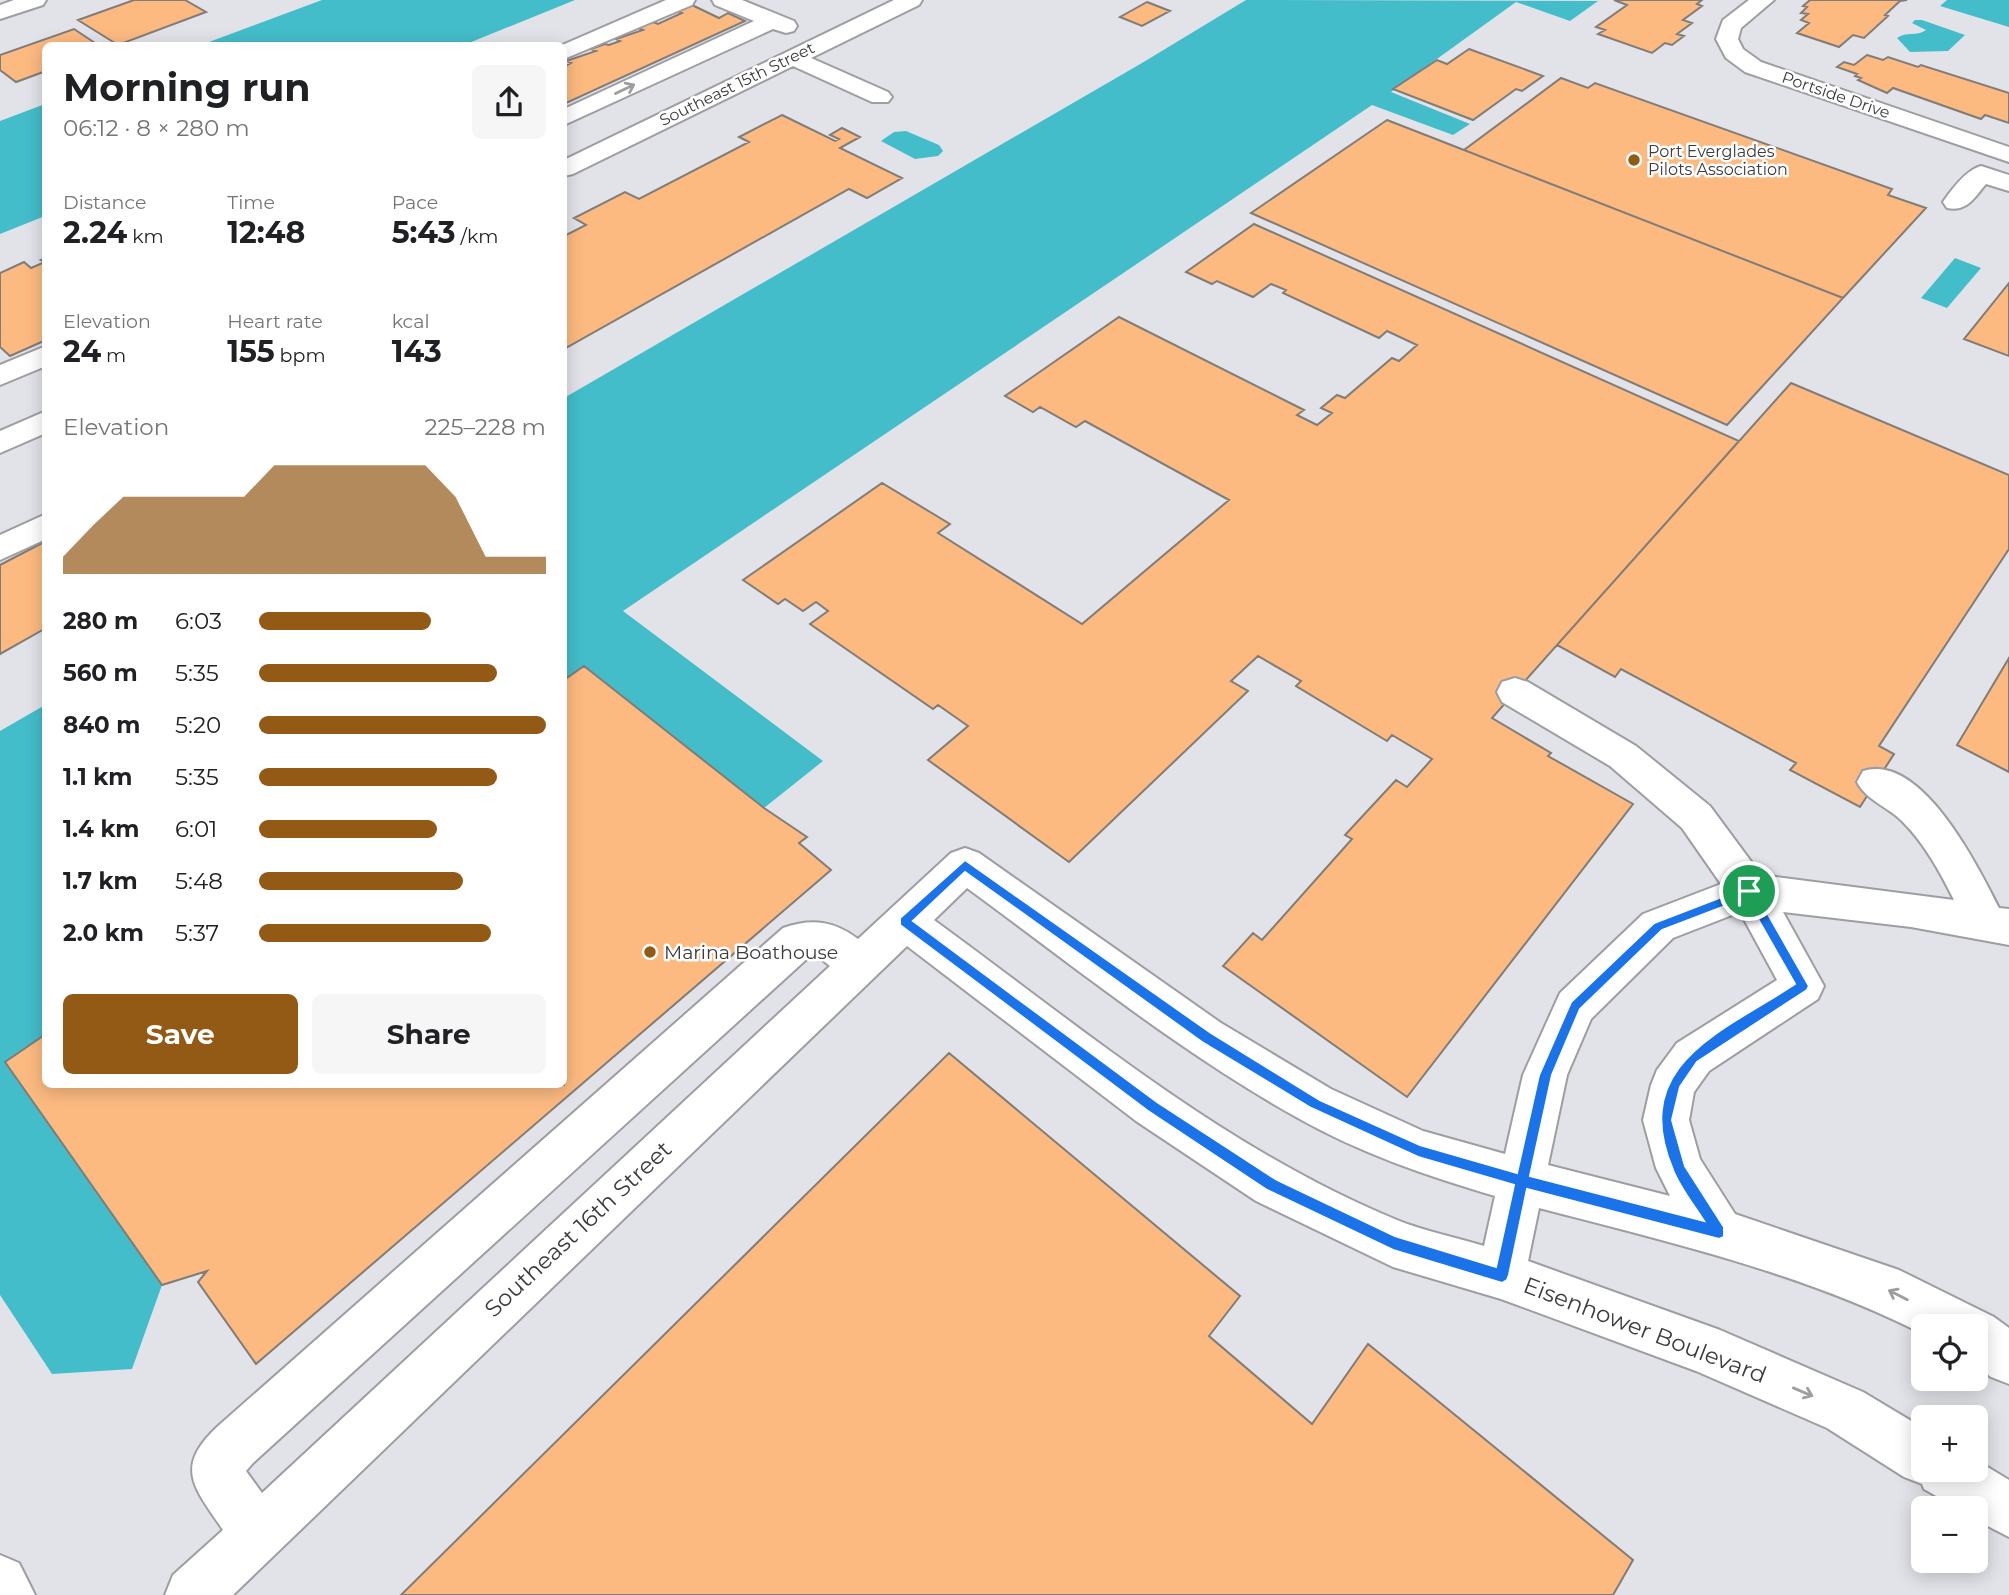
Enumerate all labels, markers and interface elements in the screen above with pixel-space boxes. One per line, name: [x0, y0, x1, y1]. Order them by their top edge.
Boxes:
street label: Southeast 15th Street: [656, 38, 818, 130]
text: Morning run: [63, 64, 311, 111]
button: share: [472, 65, 546, 139]
street label: Portside Drive: [1779, 68, 1893, 122]
one-way arrow: [614, 82, 635, 95]
text: 06:12 · 8 × 280 m: [63, 114, 250, 142]
place label: Port Everglades Pilots Association: [1648, 142, 1788, 179]
marker: Port Everglades Pilots Association: [1626, 152, 1642, 168]
text: Distance: [63, 191, 146, 214]
text: Time: [227, 191, 275, 214]
text: Pace: [392, 191, 438, 214]
text: 2.24: [63, 214, 127, 251]
text: 12:48: [227, 214, 305, 251]
text: 5:43: [392, 214, 456, 251]
text: km: [127, 225, 164, 248]
text: /km: [456, 225, 498, 248]
text: Elevation: [63, 310, 151, 333]
text: Heart rate: [227, 310, 323, 333]
text: kcal: [392, 310, 430, 333]
text: 24: [63, 333, 101, 370]
text: 155: [227, 333, 275, 370]
text: 143: [392, 333, 442, 370]
text: m: [101, 344, 126, 367]
text: bpm: [275, 344, 326, 367]
text: Elevation: [63, 413, 169, 441]
text: 225–228 m: [424, 413, 546, 441]
text: 280 m: [63, 607, 138, 635]
text: 6:03: [175, 607, 222, 635]
text: 560 m: [63, 659, 138, 687]
text: 5:35: [175, 659, 219, 687]
text: 840 m: [63, 711, 140, 739]
text: 5:20: [175, 711, 221, 739]
text: 1.1 km: [63, 763, 132, 791]
text: 5:35: [175, 763, 219, 791]
text: 1.4 km: [63, 815, 140, 843]
text: 6:01: [175, 815, 217, 843]
pin: [1719, 861, 1779, 921]
text: 1.7 km: [63, 867, 138, 895]
text: 5:48: [175, 867, 223, 895]
icon: arrive: [1730, 872, 1768, 910]
text: 2.0 km: [63, 919, 144, 947]
text: 5:37: [175, 919, 219, 947]
place label: Marina Boathouse: [664, 941, 838, 964]
marker: Marina Boathouse: [642, 944, 658, 960]
button: Save: [63, 994, 298, 1074]
button: Share: [312, 994, 546, 1074]
street label: Southeast 16th Street: [479, 1135, 677, 1323]
street label: Eisenhower Boulevard: [1520, 1271, 1770, 1389]
one-way arrow: [1888, 1288, 1909, 1302]
map controls: [1911, 1314, 1988, 1573]
button: locate: [1911, 1314, 1988, 1391]
one-way arrow: [1792, 1386, 1814, 1399]
button: +: [1911, 1405, 1988, 1482]
button: −: [1911, 1496, 1988, 1573]

